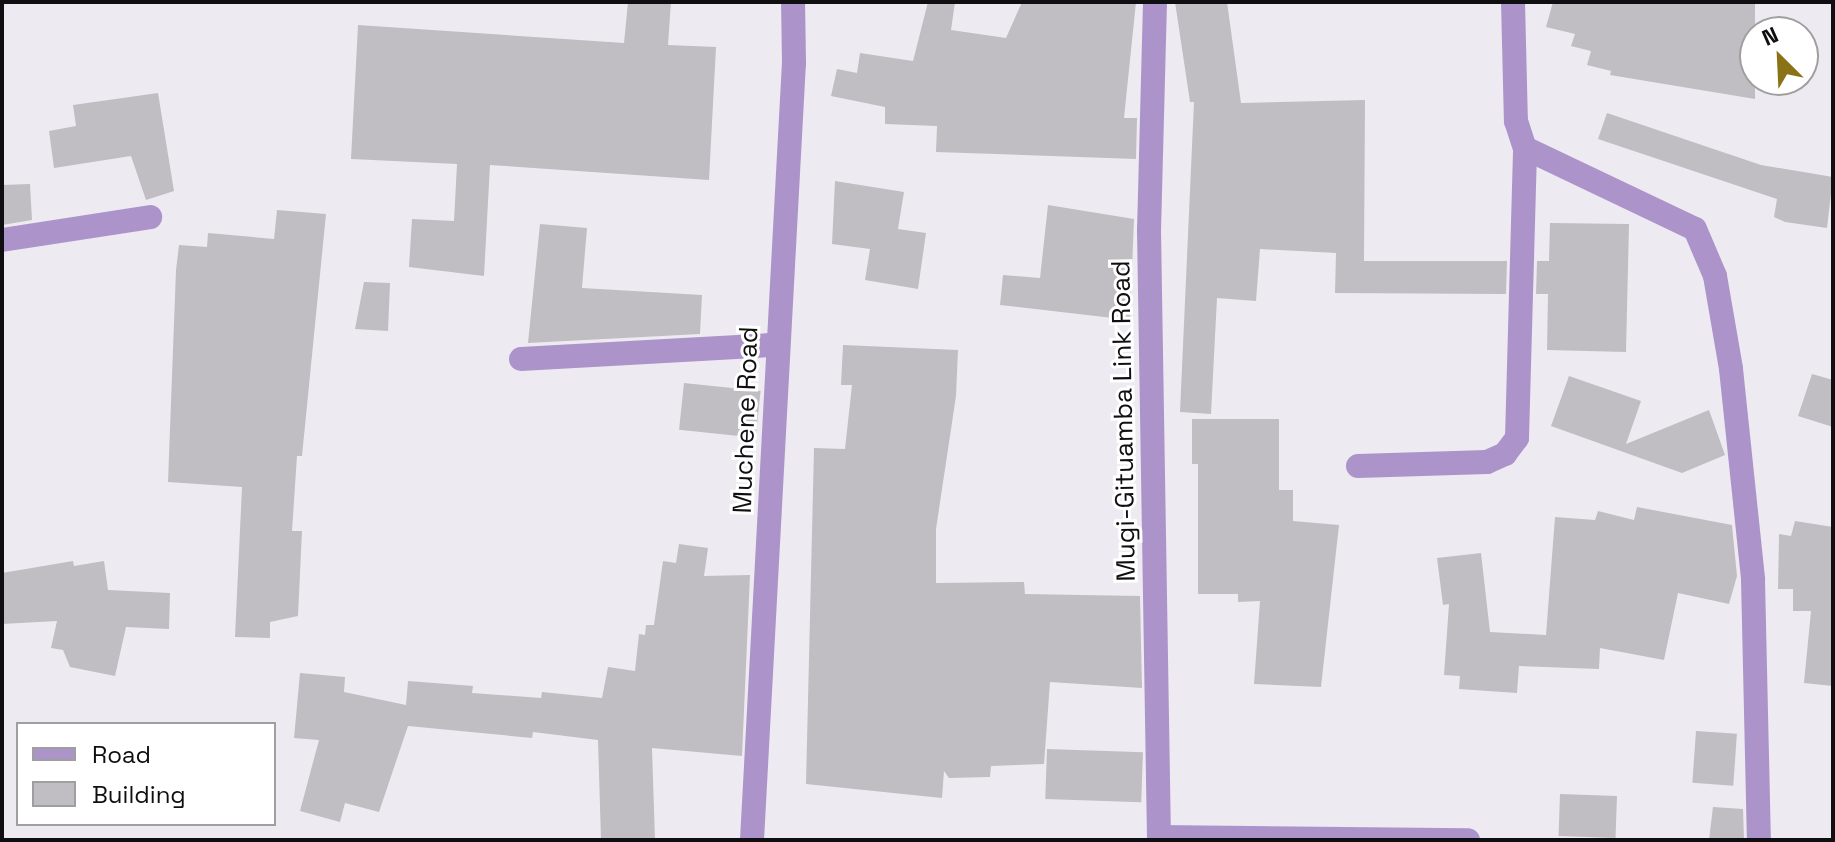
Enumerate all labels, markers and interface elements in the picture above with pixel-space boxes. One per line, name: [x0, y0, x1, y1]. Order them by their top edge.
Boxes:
north arrow: [1739, 16, 1819, 96]
text: N: [1758, 20, 1782, 52]
street label: Mugi-Gituamba Link Road: [1106, 260, 1142, 582]
street label: Muchene Road: [727, 326, 765, 514]
legend: [16, 722, 276, 826]
text: Road: [92, 739, 151, 770]
text: Building: [92, 779, 186, 810]

